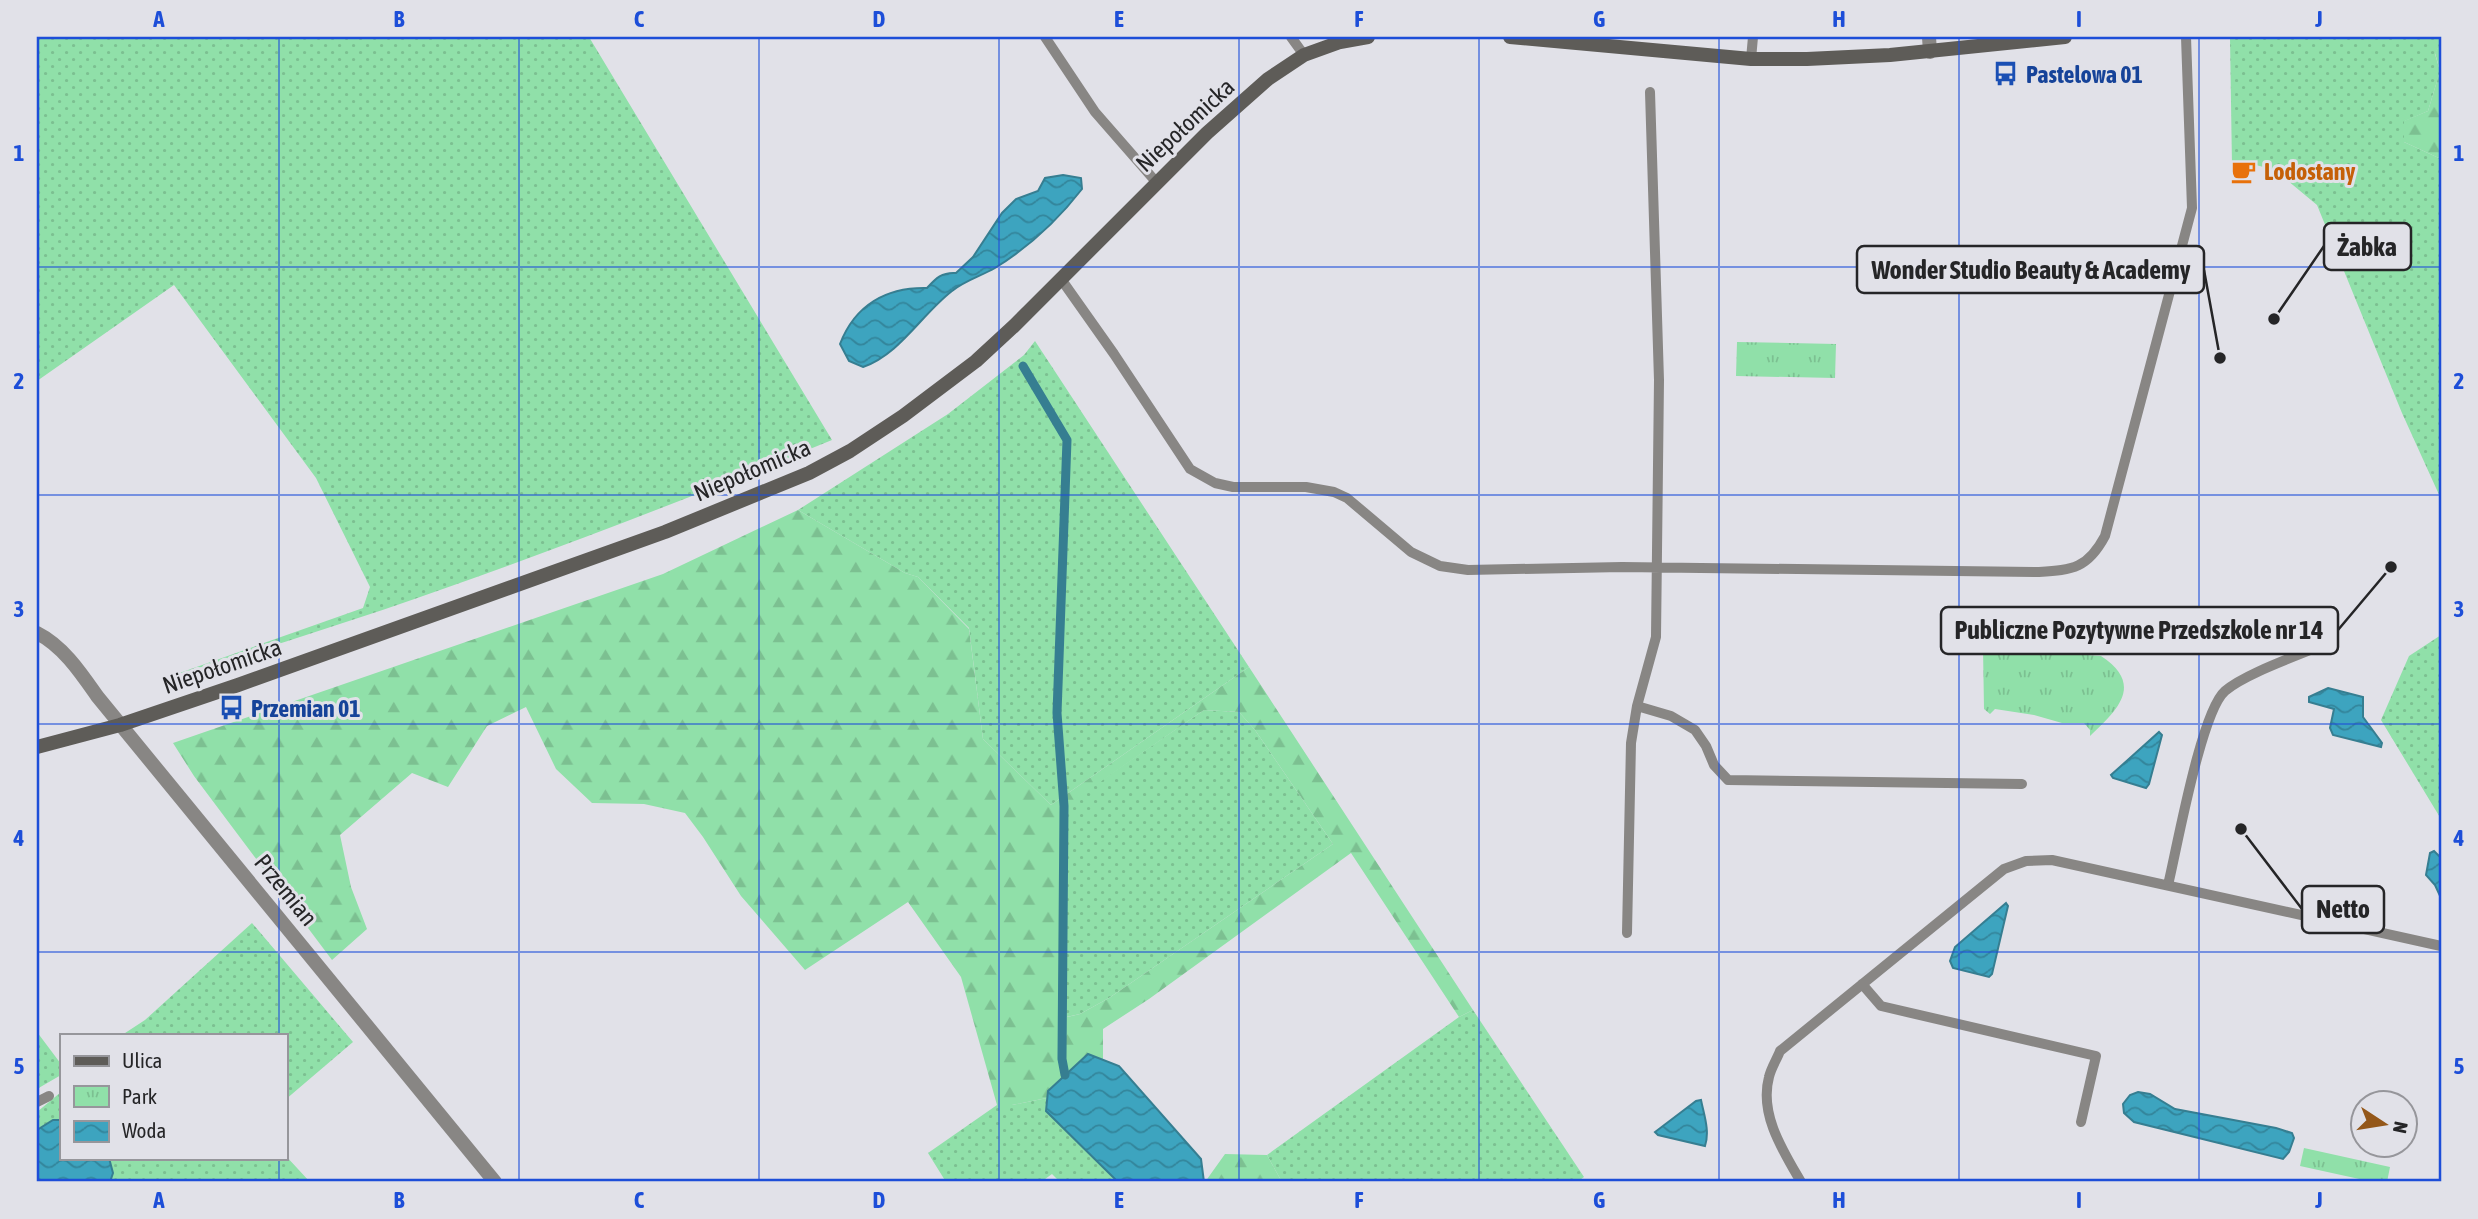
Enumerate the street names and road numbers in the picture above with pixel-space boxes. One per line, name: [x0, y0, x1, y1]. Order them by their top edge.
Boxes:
street label: Niepołomicka: [1130, 73, 1240, 177]
street label: Niepołomicka: [690, 433, 814, 507]
street label: Niepołomicka: [159, 633, 285, 699]
street label: Przemian: [249, 849, 323, 931]

